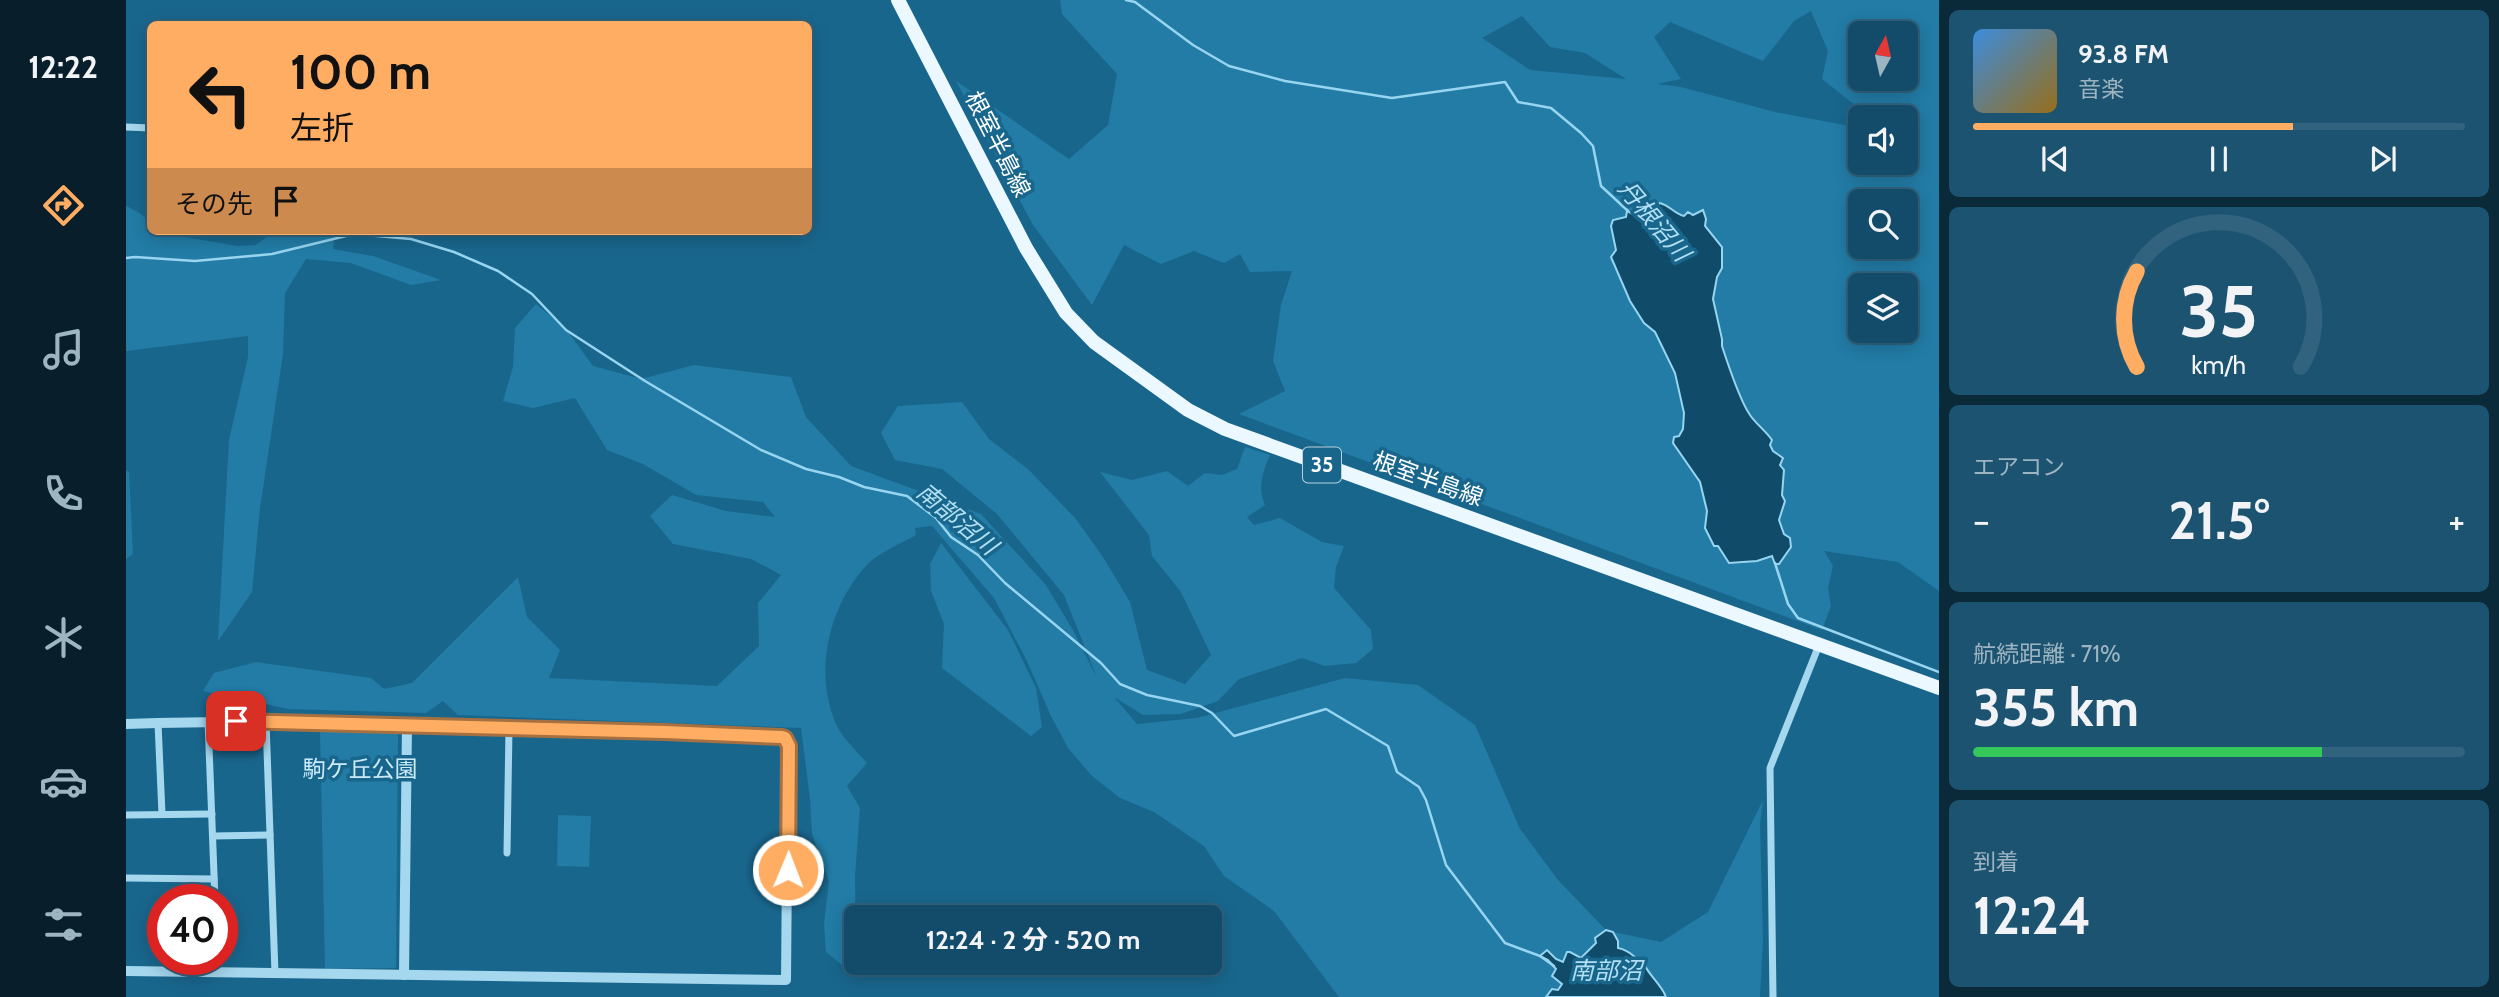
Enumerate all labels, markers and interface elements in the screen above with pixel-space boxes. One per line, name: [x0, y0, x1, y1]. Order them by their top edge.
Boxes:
north arrow: [1848, 21, 1918, 91]
map controls: [1848, 21, 1918, 343]
text: 93.8 FM: [2078, 38, 2169, 70]
text: 100 m: [290, 42, 431, 101]
text: 12:22: [28, 47, 98, 86]
icon: left: [175, 49, 266, 140]
text: 音楽: [2078, 75, 2124, 103]
street label: 根室半島線: [959, 86, 1037, 202]
button: sound: [1848, 105, 1918, 175]
text: 左折: [290, 108, 354, 147]
icon: previous: [2036, 140, 2074, 178]
icon: pause: [2200, 140, 2238, 178]
icon: next: [2364, 140, 2402, 178]
water label: 丹根沼川: [1612, 175, 1698, 269]
icon: directions: [39, 181, 88, 230]
icon: arrive: [267, 182, 305, 220]
text: その先: [175, 188, 253, 220]
button: search: [1848, 189, 1918, 259]
text: 35: [2180, 268, 2258, 356]
button: layers: [1848, 273, 1918, 343]
icon: music: [39, 325, 88, 374]
text: km/h: [2192, 350, 2246, 380]
street label: 根室半島線: [1369, 446, 1487, 512]
road number: 35: [1303, 448, 1341, 482]
text: エアコン: [1973, 453, 2065, 481]
icon: phone: [39, 469, 88, 518]
water label: 南部沼川: [911, 477, 1006, 563]
text: 21.5°: [2168, 489, 2270, 552]
text: −: [1973, 497, 1990, 544]
text: +: [2448, 497, 2465, 544]
icon: climate: [39, 613, 88, 662]
text: 航続距離 · 71%: [1973, 640, 2121, 668]
text: 355 km: [1973, 676, 2139, 739]
pin: [206, 691, 266, 751]
icon: arrive: [217, 702, 255, 740]
park label: 駒ケ丘公園: [303, 755, 418, 783]
icon: car: [39, 757, 88, 806]
position arrow: [751, 833, 825, 907]
text: 到着: [1973, 848, 2019, 876]
speed limit sign: 40: [147, 884, 238, 975]
text: 12:24: [1973, 884, 2091, 947]
icon: filters: [39, 900, 88, 949]
text: 12:24 · 2 分 · 520 m: [926, 924, 1140, 956]
water label: 南部沼: [1570, 956, 1645, 985]

